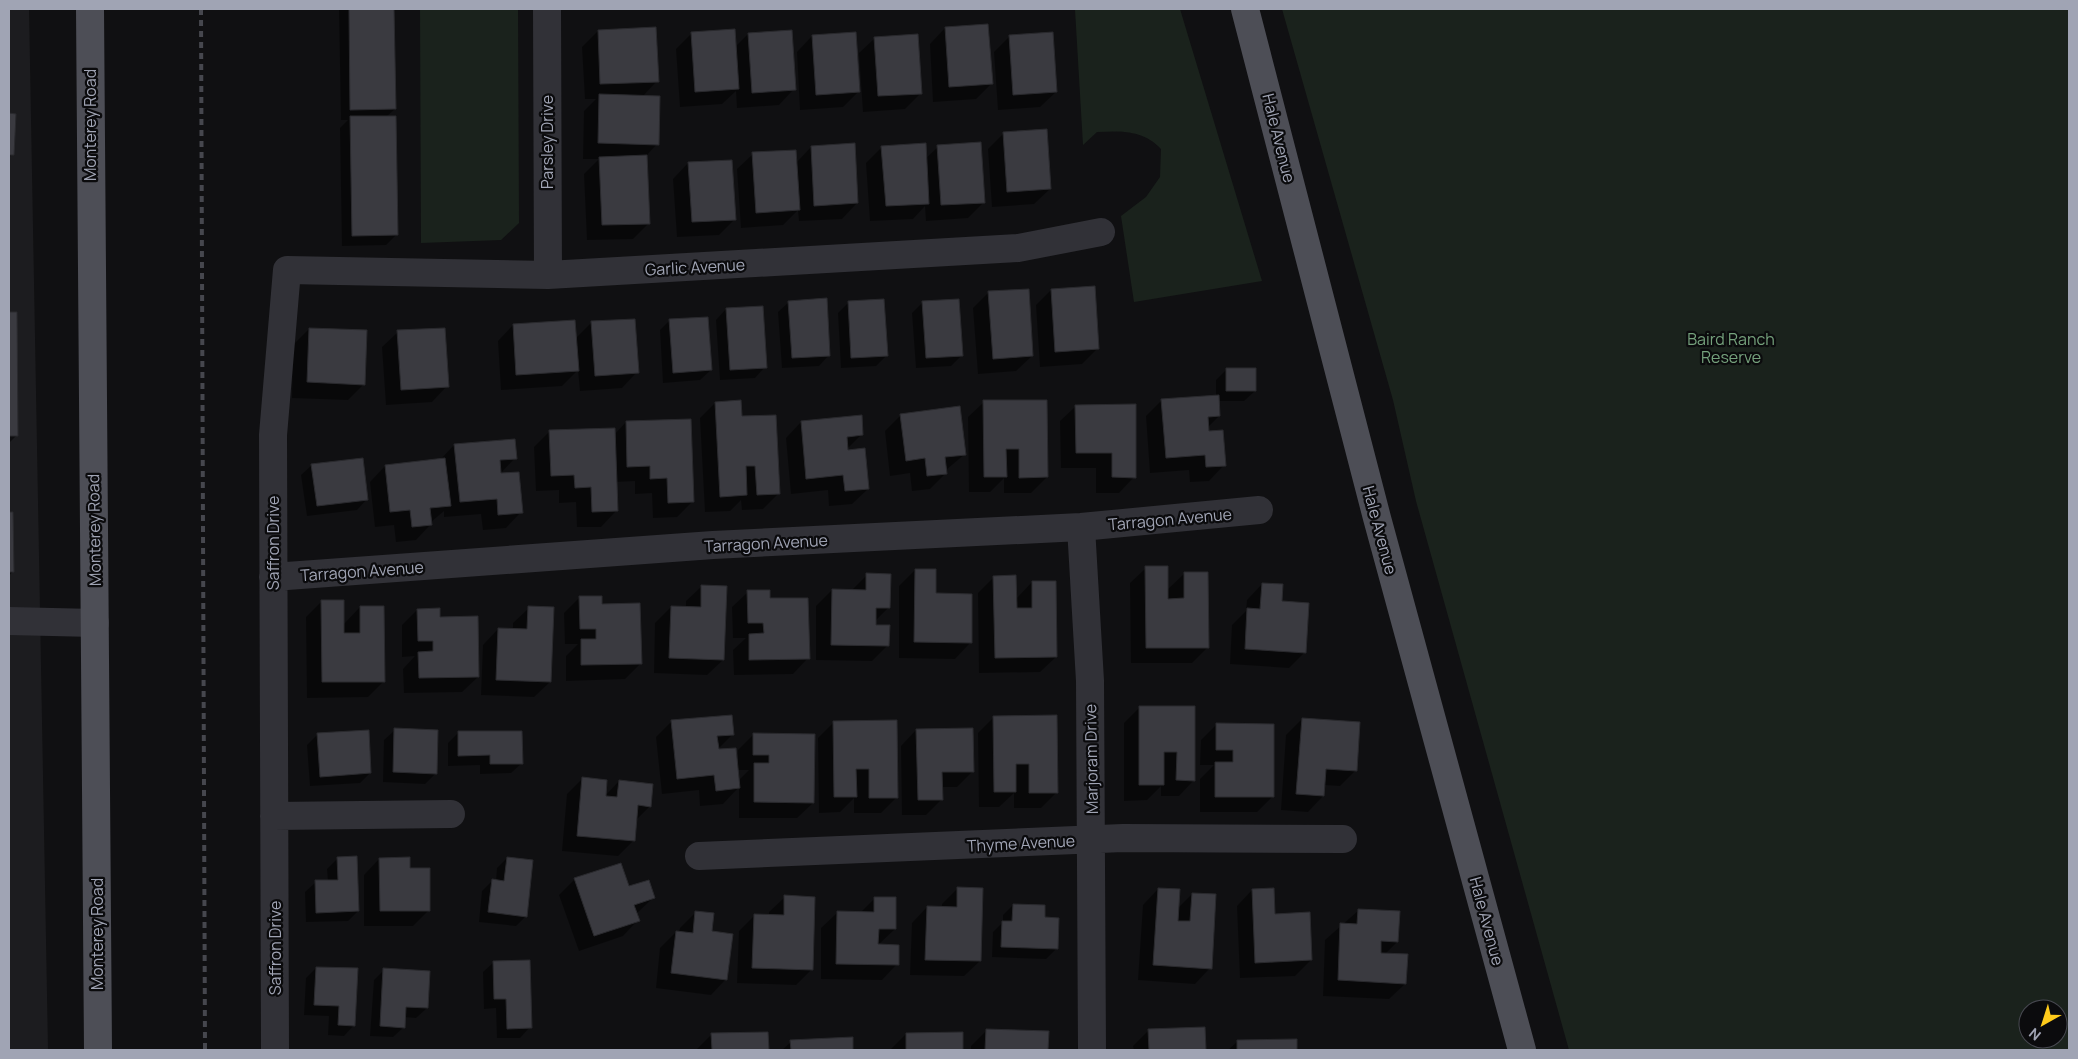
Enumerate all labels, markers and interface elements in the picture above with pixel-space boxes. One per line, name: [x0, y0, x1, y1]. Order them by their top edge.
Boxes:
street label: Monterey Road: [79, 69, 101, 181]
street label: Hale Avenue: [1257, 91, 1301, 185]
street label: Parsley Drive: [536, 95, 558, 189]
street label: Garlic Avenue: [644, 253, 746, 281]
park label: Baird Ranch Reserve: [1687, 328, 1775, 368]
street label: Monterey Road: [82, 474, 106, 586]
street label: Hale Avenue: [1358, 483, 1402, 577]
street label: Saffron Drive: [262, 496, 284, 590]
street label: Tarragon Avenue: [1107, 503, 1233, 535]
street label: Tarragon Avenue: [704, 529, 828, 557]
street label: Tarragon Avenue: [299, 556, 425, 586]
street label: Marjoram Drive: [1079, 704, 1103, 814]
street label: Thyme Avenue: [966, 829, 1076, 857]
street label: Hale Avenue: [1465, 874, 1509, 968]
street label: Monterey Road: [86, 878, 108, 990]
street label: Saffron Drive: [264, 901, 286, 995]
north arrow: [2018, 999, 2068, 1049]
text: N: [2025, 1024, 2044, 1045]

